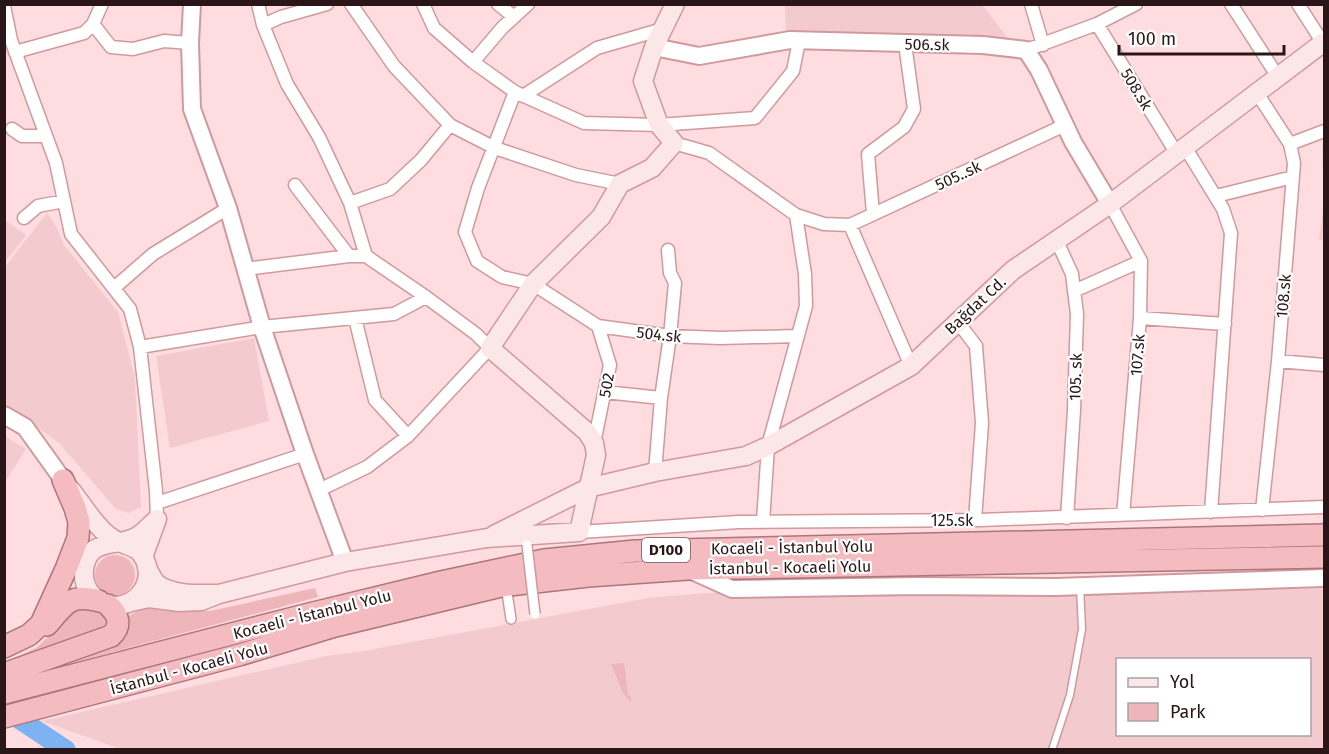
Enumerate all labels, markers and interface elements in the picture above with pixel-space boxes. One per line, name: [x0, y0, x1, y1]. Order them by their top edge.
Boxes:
scale bar: [1119, 18, 1284, 56]
text: 100 m: [1128, 28, 1176, 50]
street label: 506.sk: [904, 35, 950, 54]
street label: 508.sk: [1117, 65, 1157, 114]
street label: 505..sk: [932, 156, 985, 194]
street label: Bağdat Cd.: [941, 272, 1010, 338]
street label: 108.sk: [1272, 272, 1295, 319]
street label: 504.sk: [636, 323, 683, 346]
street label: 107.sk: [1126, 332, 1149, 377]
street label: 105. sk: [1065, 352, 1086, 401]
street label: 502: [595, 371, 618, 399]
street label: 125.sk: [931, 511, 974, 530]
street label: Kocaeli - İstanbul Yolu: [711, 536, 873, 558]
road number: D100: [642, 538, 690, 562]
street label: İstanbul - Kocaeli Yolu: [709, 556, 871, 578]
street label: Kocaeli - İstanbul Yolu: [231, 585, 393, 643]
street label: İstanbul - Kocaeli Yolu: [108, 637, 270, 699]
legend: [1116, 658, 1311, 736]
text: Yol: [1170, 671, 1195, 693]
text: Park: [1170, 701, 1206, 723]

